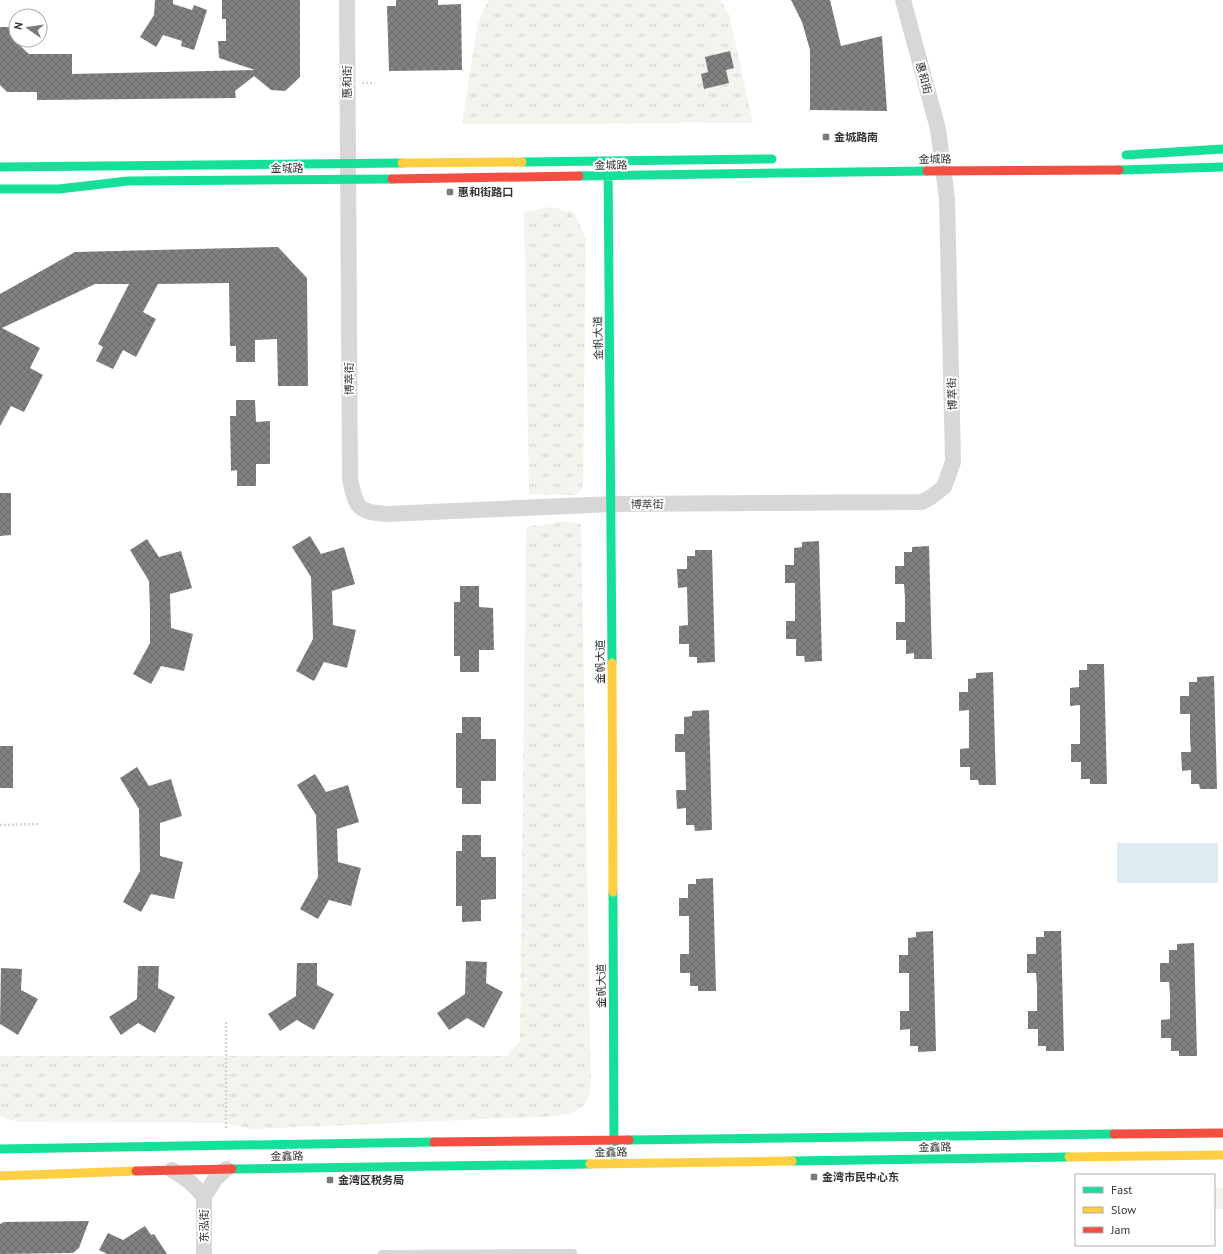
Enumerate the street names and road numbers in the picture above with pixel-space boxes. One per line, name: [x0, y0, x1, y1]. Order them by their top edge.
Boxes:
street label: 惠和街: [913, 60, 935, 96]
street label: 惠和街: [340, 66, 354, 99]
street label: 金城路: [918, 152, 952, 166]
street label: 金城路: [594, 158, 628, 172]
street label: 金城路: [271, 161, 304, 175]
street label: 金帆大道: [591, 316, 605, 360]
street label: 博萃街: [342, 363, 356, 396]
street label: 博萃街: [944, 377, 960, 411]
street label: 博萃街: [631, 497, 664, 511]
street label: 金帆大道: [593, 640, 607, 684]
street label: 金帆大道: [594, 964, 608, 1008]
street label: 金鑫路: [918, 1140, 952, 1154]
street label: 金鑫路: [594, 1145, 628, 1159]
street label: 金鑫路: [270, 1149, 304, 1163]
street label: 东泓街: [197, 1210, 211, 1243]

